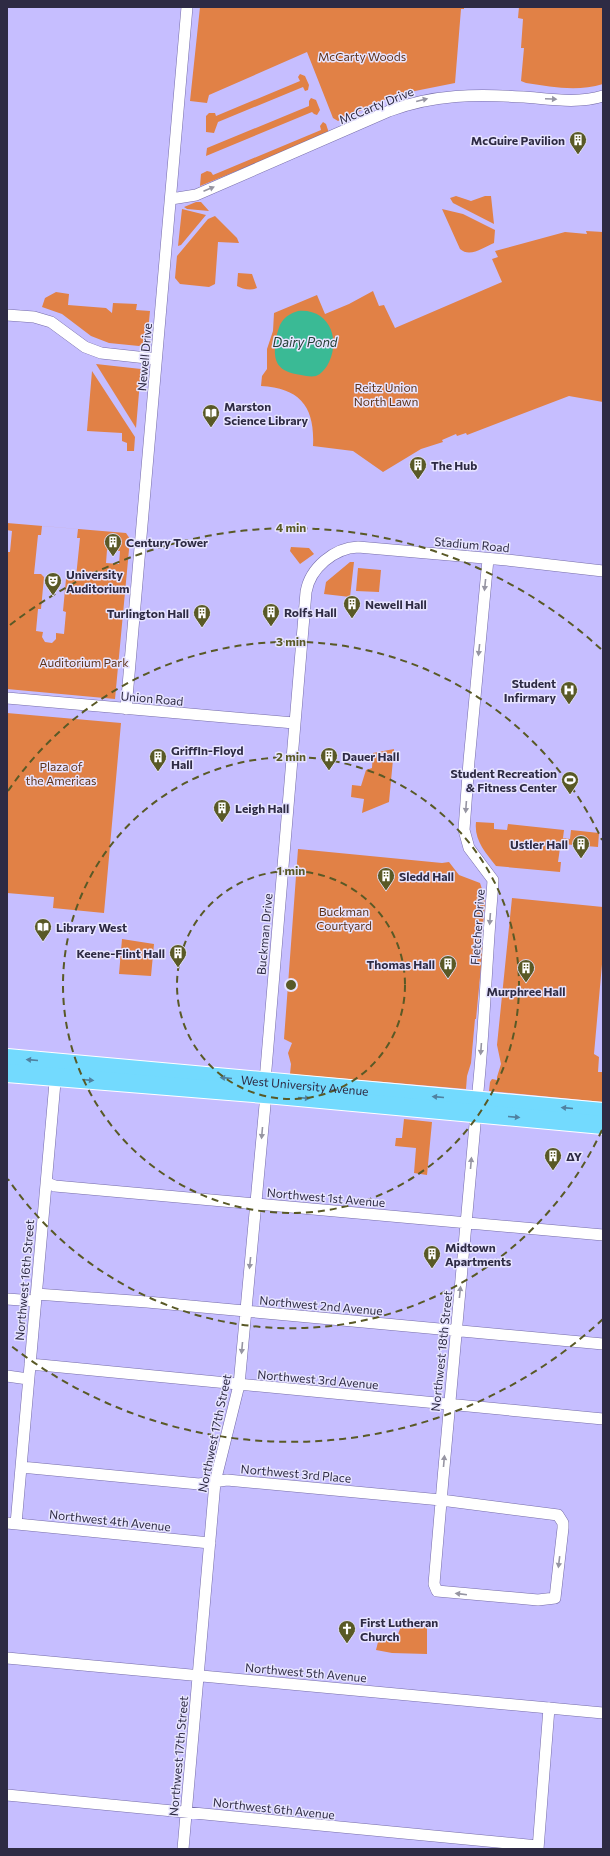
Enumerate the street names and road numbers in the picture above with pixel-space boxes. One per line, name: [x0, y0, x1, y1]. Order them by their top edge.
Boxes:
street label: McCarty Drive: [337, 84, 415, 126]
street label: Newell Drive: [134, 322, 154, 392]
street label: Stadium Road: [434, 534, 510, 554]
street label: Union Road: [120, 688, 184, 708]
street label: Fletcher Drive: [467, 888, 487, 966]
street label: Buckman Drive: [253, 893, 275, 975]
street label: West University Avenue: [240, 1072, 369, 1098]
street label: Northwest 1st Avenue: [266, 1185, 386, 1209]
street label: Northwest 16th Street: [12, 1219, 36, 1341]
street label: Northwest 18th Street: [428, 1290, 454, 1412]
street label: Northwest 2nd Avenue: [259, 1293, 383, 1317]
street label: Northwest 3rd Avenue: [257, 1367, 379, 1391]
street label: Northwest 17th Street: [195, 1373, 233, 1493]
street label: Northwest 3rd Place: [240, 1461, 352, 1485]
street label: Northwest 4th Avenue: [48, 1507, 172, 1533]
street label: Northwest 5th Avenue: [245, 1660, 367, 1684]
street label: Northwest 17th Street: [166, 1695, 190, 1817]
street label: Northwest 6th Avenue: [212, 1795, 336, 1821]

